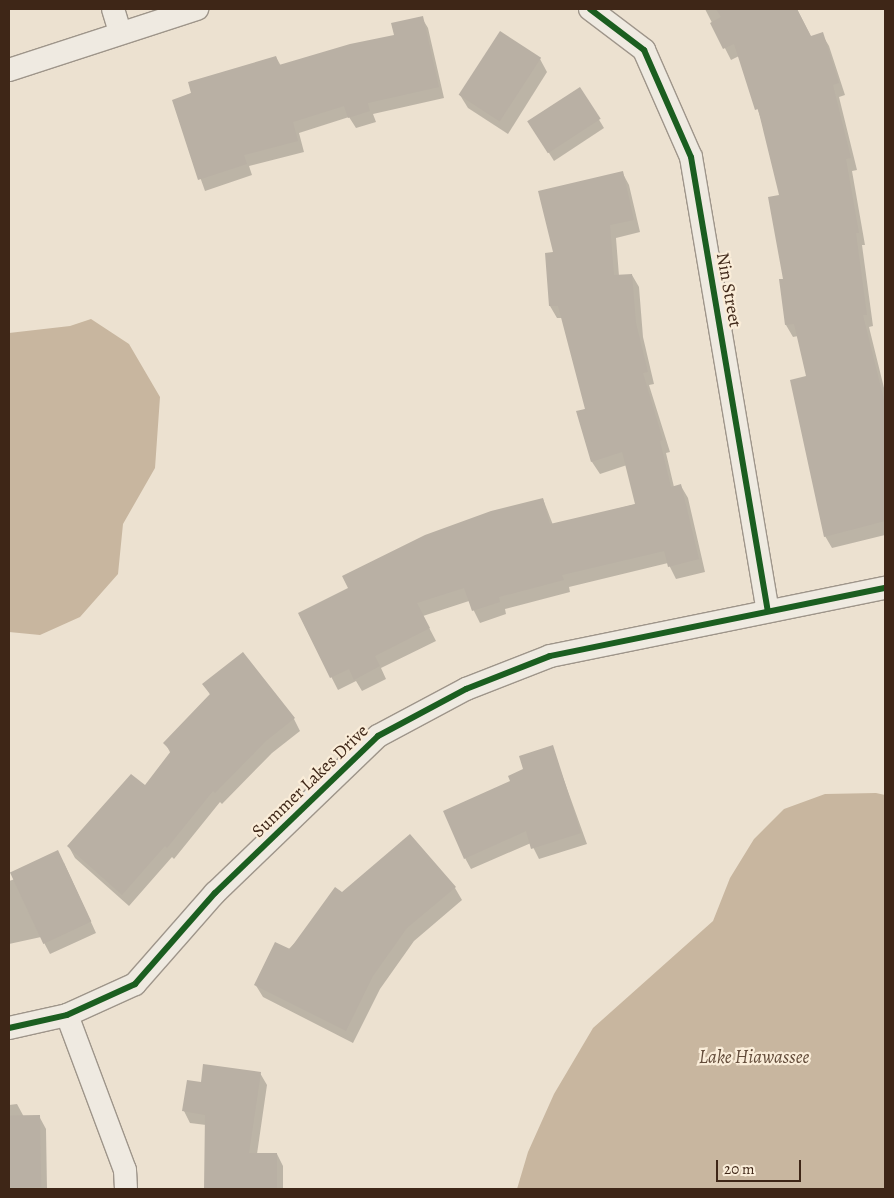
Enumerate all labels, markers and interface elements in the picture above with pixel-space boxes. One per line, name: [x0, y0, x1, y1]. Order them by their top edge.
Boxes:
street label: Nin Street: [712, 251, 746, 329]
street label: Summer Lakes Drive: [247, 720, 373, 842]
water label: Lake Hiawassee: [699, 1047, 809, 1069]
scale bar: [719, 1150, 804, 1182]
text: 20 m: [724, 1159, 755, 1179]

